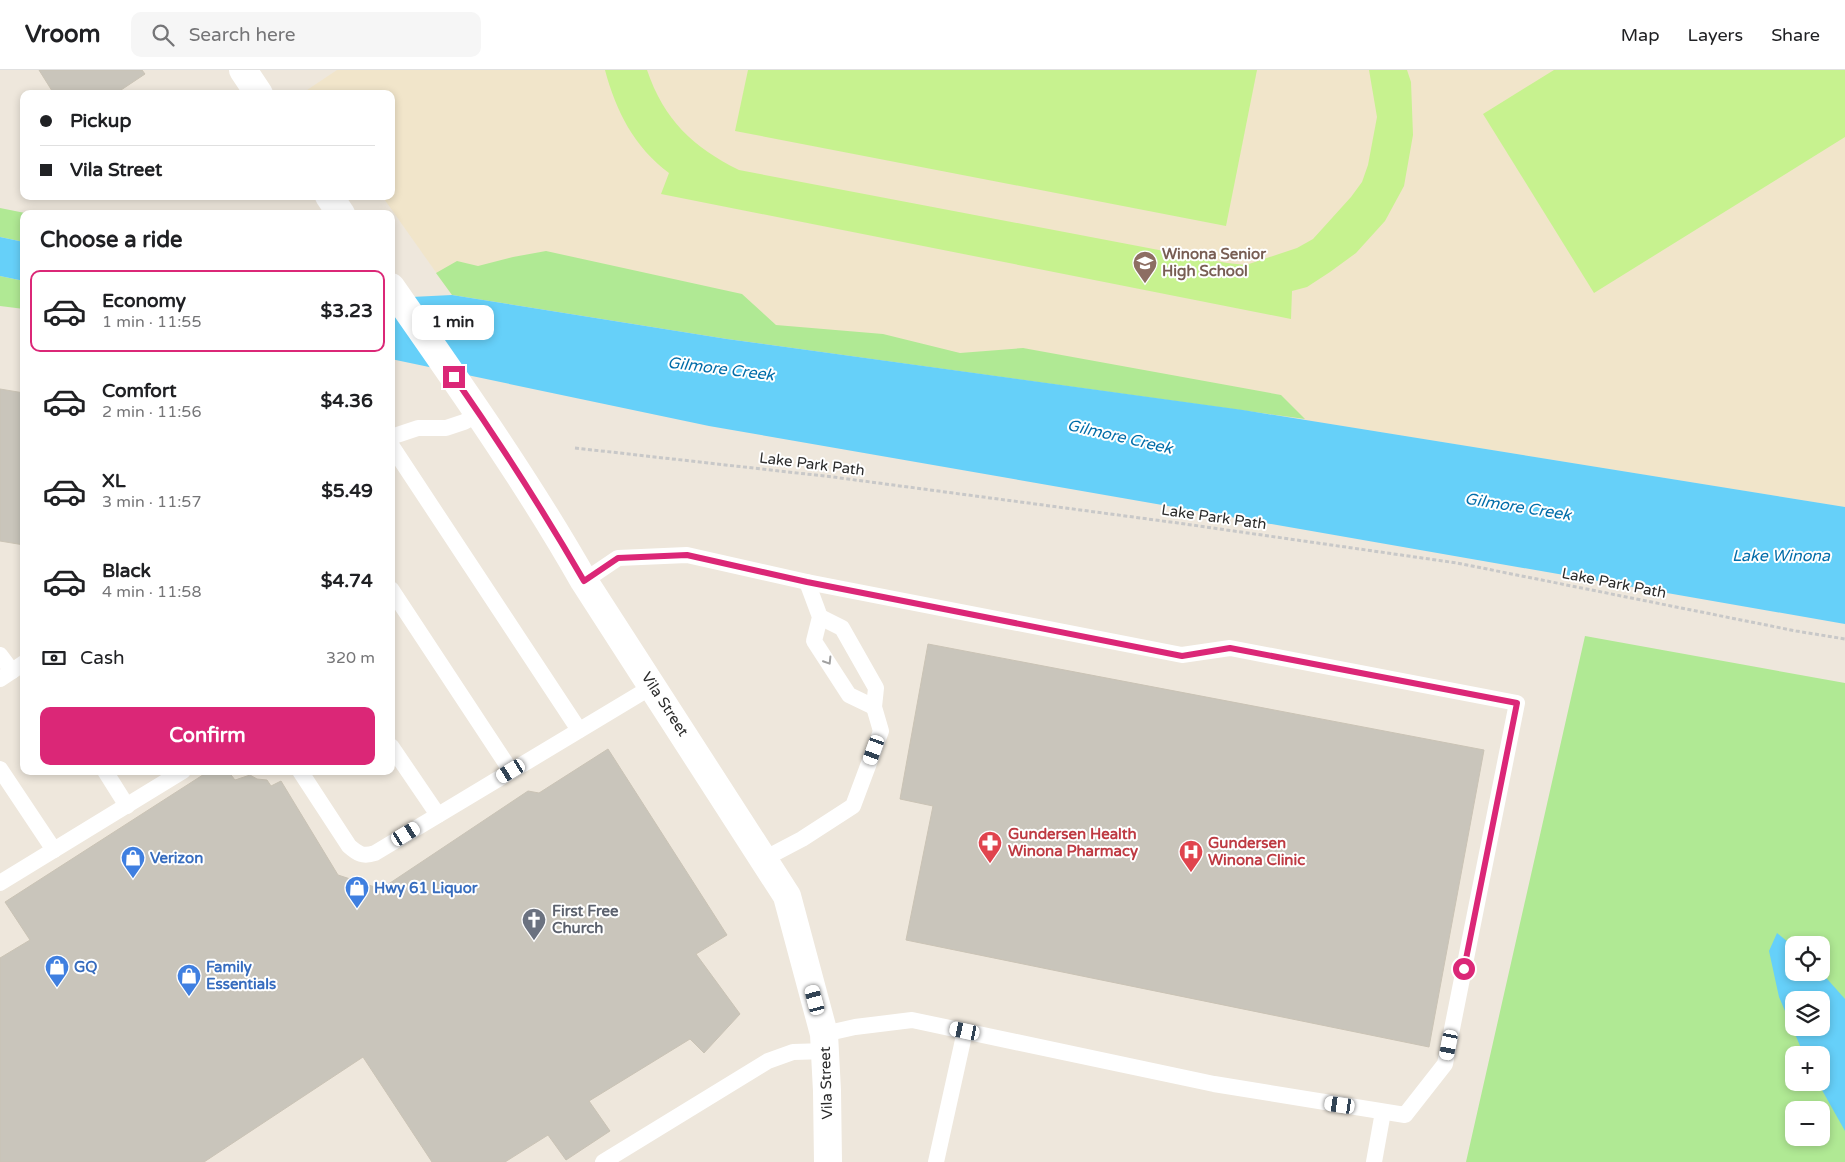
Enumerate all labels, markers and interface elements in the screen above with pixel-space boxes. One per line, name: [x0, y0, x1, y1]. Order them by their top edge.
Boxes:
search box: [131, 12, 481, 57]
text: Vroom: [25, 20, 101, 49]
icon: search: [149, 21, 177, 49]
text: Search here: [189, 24, 296, 46]
text: Map: [1621, 24, 1660, 46]
text: Layers: [1688, 24, 1743, 46]
text: Share: [1771, 24, 1820, 46]
text: Pickup: [70, 110, 131, 132]
text: Vila Street: [70, 159, 162, 181]
text: Choose a ride: [40, 227, 183, 253]
place label: Winona Senior High School: [1162, 245, 1266, 281]
school or university icon: Winona Senior High School: [1132, 250, 1158, 284]
icon: car: [42, 289, 87, 334]
text: Economy: [102, 290, 186, 312]
text: $3.23: [321, 300, 373, 322]
callout: 1 min: [413, 304, 495, 340]
text: 1 min · 11:55: [102, 312, 201, 332]
text: 1 min: [432, 312, 474, 332]
water label: Gilmore Creek: [666, 353, 777, 386]
route end: [443, 366, 465, 388]
icon: car: [42, 379, 87, 424]
text: Comfort: [102, 380, 176, 402]
text: $4.36: [321, 390, 373, 412]
text: 2 min · 11:56: [102, 402, 201, 422]
water label: Gilmore Creek: [1065, 415, 1176, 459]
street label: Lake Park Path: [758, 449, 866, 479]
icon: car: [42, 469, 87, 514]
text: XL: [102, 470, 126, 492]
text: $5.49: [321, 480, 373, 502]
water label: Gilmore Creek: [1463, 489, 1574, 525]
text: 3 min · 11:57: [102, 492, 201, 512]
street label: Lake Park Path: [1160, 501, 1268, 533]
water label: Lake Winona: [1732, 546, 1831, 566]
icon: car: [42, 559, 87, 604]
text: Black: [102, 560, 151, 582]
street label: Lake Park Path: [1560, 564, 1668, 602]
text: $4.74: [321, 570, 373, 592]
text: 4 min · 11:58: [102, 582, 201, 602]
icon: cash: [40, 644, 68, 672]
text: Cash: [80, 647, 125, 669]
text: 320 m: [326, 648, 375, 668]
one-way arrow: [821, 656, 831, 665]
street label: Vila Street: [638, 669, 693, 740]
button: Confirm: [40, 707, 375, 765]
car: [861, 733, 886, 767]
car: [494, 757, 527, 785]
car: [389, 820, 422, 848]
place label: Gundersen Health Winona Pharmacy: [1008, 825, 1138, 861]
pharmacy icon: Gundersen Health Winona Pharmacy: [977, 830, 1003, 864]
place label: Gundersen Winona Clinic: [1208, 834, 1305, 869]
hospital icon: Gundersen Winona Clinic: [1178, 839, 1204, 873]
shop icon: Verizon: [120, 845, 146, 879]
place label: Verizon: [150, 849, 203, 867]
shop icon: Hwy 61 Liquor: [344, 875, 370, 909]
place label: Hwy 61 Liquor: [374, 879, 478, 898]
place label: First Free Church: [552, 902, 619, 937]
church icon: First Free Church: [521, 907, 547, 941]
map controls: [1785, 936, 1830, 1146]
button: locate: [1785, 936, 1830, 981]
shop icon: GQ: [44, 954, 70, 988]
place label: GQ: [74, 958, 98, 976]
place label: Family Essentials: [206, 958, 276, 993]
route start: [1453, 958, 1475, 980]
shop icon: Family Essentials: [176, 963, 202, 997]
car: [803, 984, 826, 1016]
button: layers: [1785, 991, 1830, 1036]
car: [948, 1021, 981, 1041]
car: [1438, 1029, 1459, 1061]
street label: Vila Street: [816, 1046, 836, 1120]
button: +: [1785, 1046, 1830, 1091]
car: [1324, 1095, 1355, 1115]
button: −: [1785, 1101, 1830, 1146]

